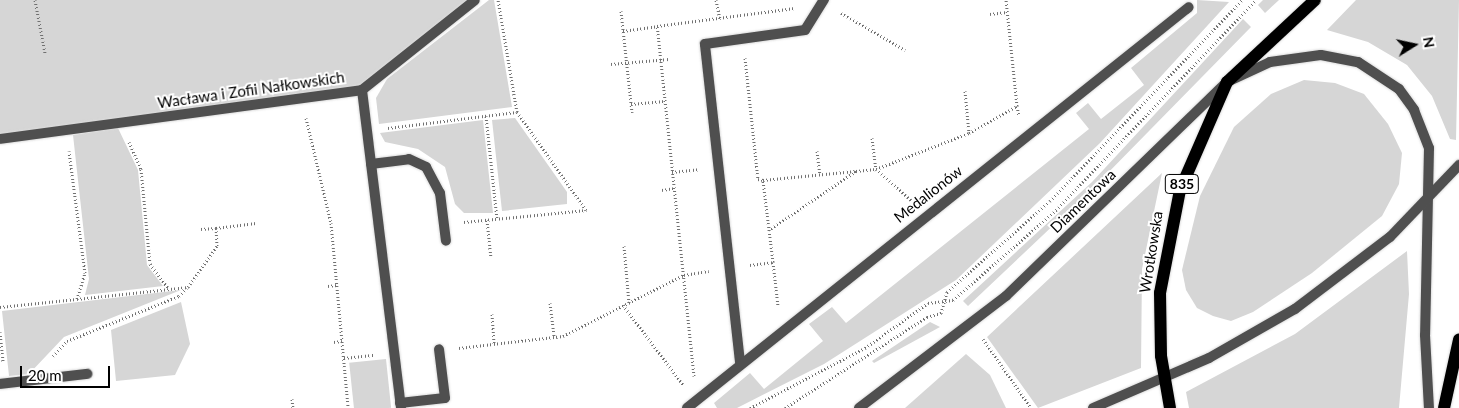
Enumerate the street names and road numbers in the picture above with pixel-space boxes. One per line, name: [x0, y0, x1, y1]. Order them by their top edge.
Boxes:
street label: Wacława i Zofii Nałkowskich: [156, 68, 346, 112]
street label: Medalionów: [890, 162, 966, 226]
street label: Diamentowa: [1047, 165, 1119, 237]
road number: 835: [1164, 172, 1200, 195]
street label: Wrotkowska: [1136, 210, 1166, 294]

